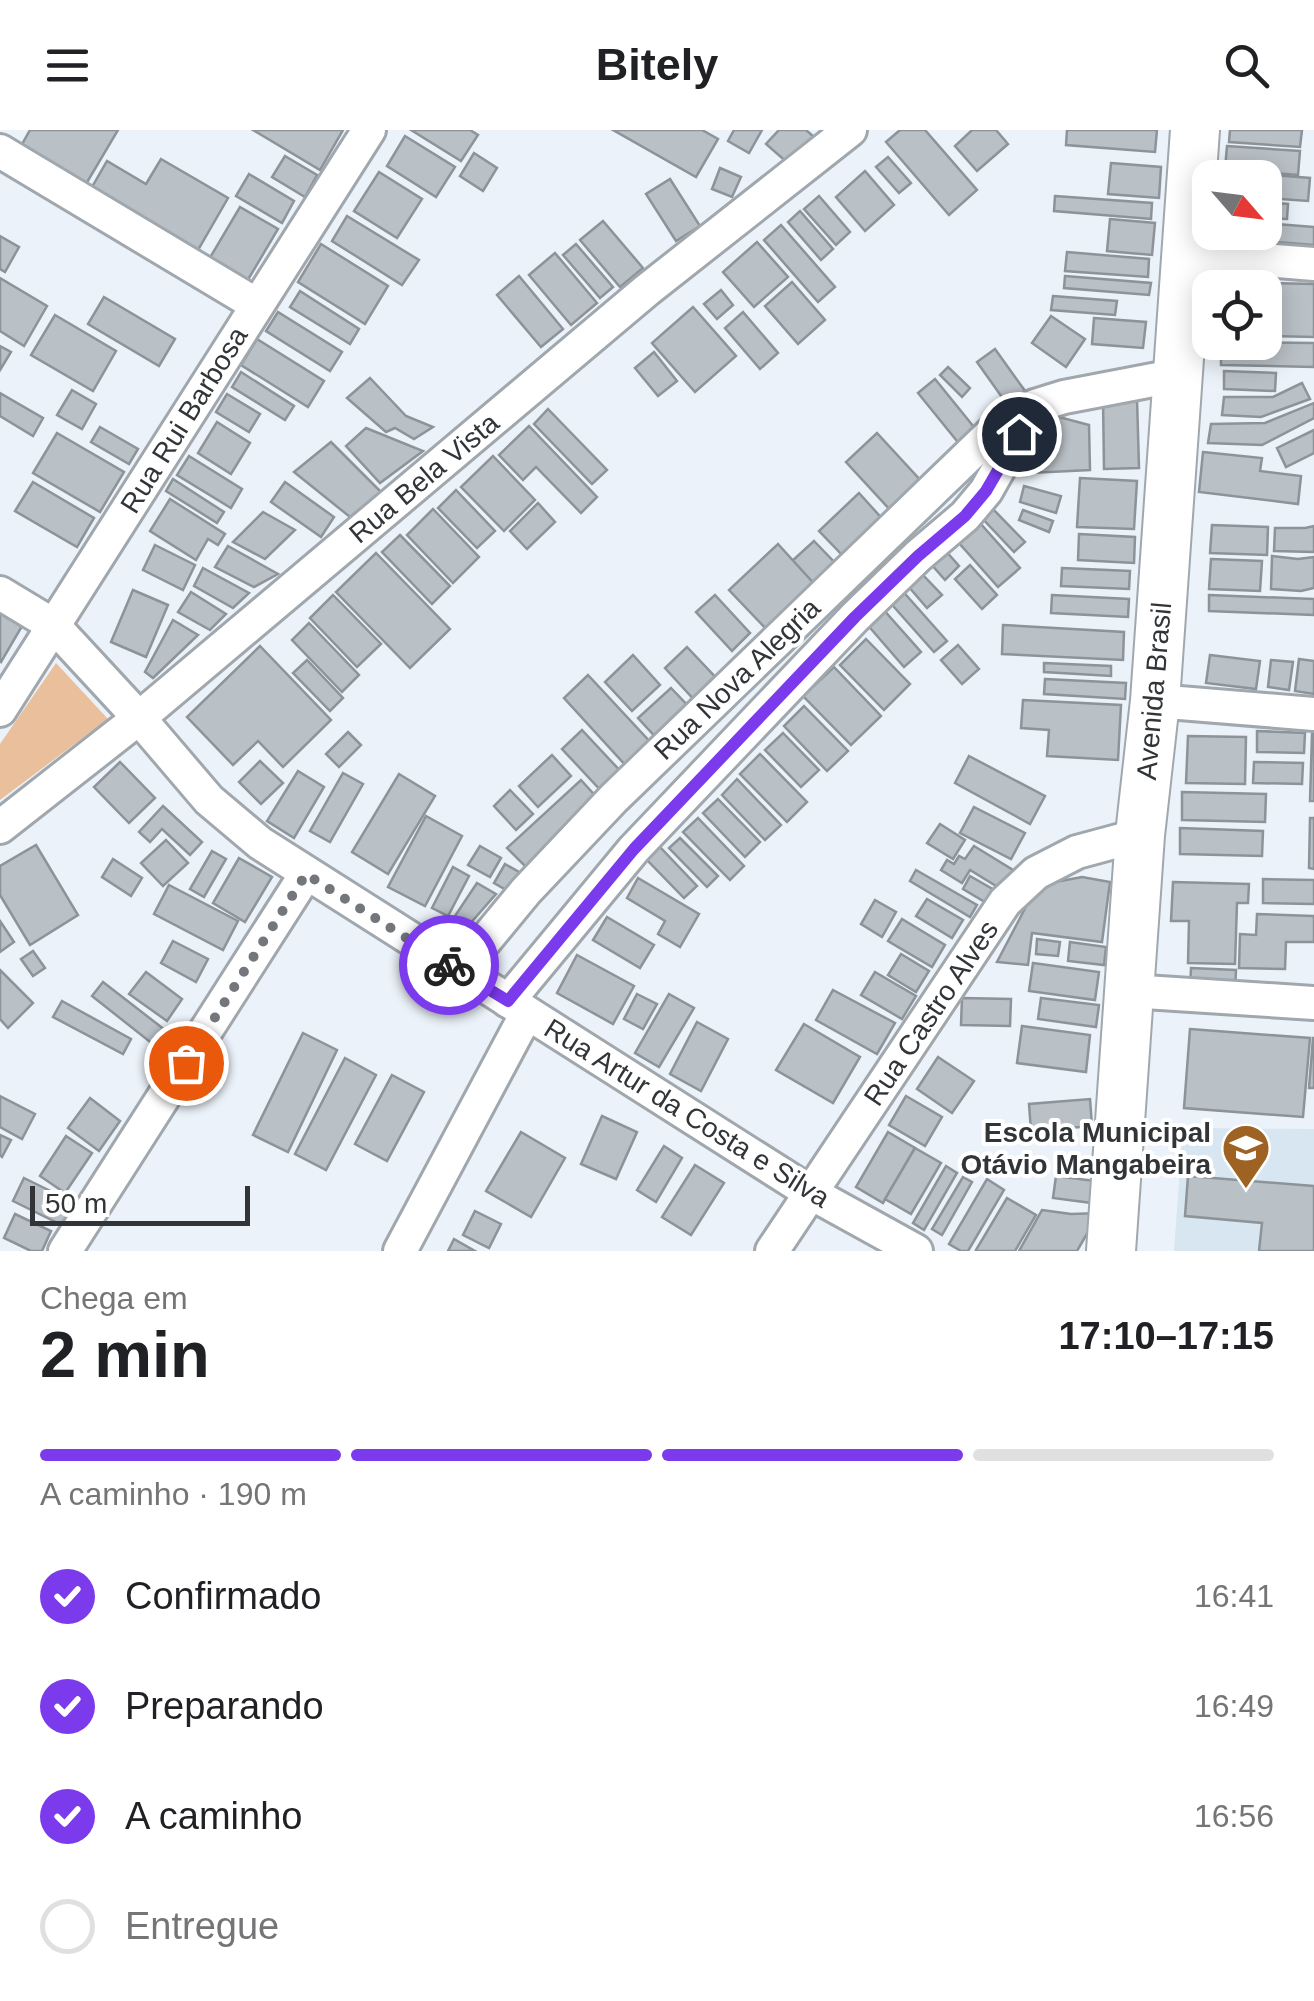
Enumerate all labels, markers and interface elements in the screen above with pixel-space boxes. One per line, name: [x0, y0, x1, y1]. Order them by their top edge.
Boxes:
icon: menu: [40, 38, 95, 93]
icon: search: [1219, 38, 1274, 93]
text: Bitely: [596, 39, 718, 90]
north arrow: [1192, 160, 1282, 250]
map controls: [1192, 160, 1282, 360]
button: locate: [1192, 270, 1282, 360]
street label: Rua Rui Barbosa: [114, 321, 254, 519]
pin: [977, 392, 1062, 477]
street label: Rua Bela Vista: [343, 406, 505, 549]
icon: home: [992, 407, 1047, 462]
street label: Rua Nova Alegria: [648, 592, 826, 766]
street label: Avenida Brasil: [1131, 601, 1177, 781]
courier: [399, 915, 499, 1015]
street label: Rua Castro Alves: [858, 915, 1004, 1111]
icon: bike: [422, 938, 477, 993]
street label: Rua Artur da Costa e Silva: [539, 1012, 835, 1214]
pin: [144, 1021, 229, 1106]
icon: bag: [159, 1036, 214, 1091]
place label: Escola Municipal Otávio Mangabeira: [960, 1117, 1211, 1180]
school or university icon: Escola Municipal Otávio Mangabeira: [1220, 1122, 1272, 1190]
scale bar: [30, 1181, 250, 1226]
text: 50 m: [45, 1188, 107, 1219]
text: Chega em: [40, 1280, 188, 1316]
text: 17:10–17:15: [1058, 1315, 1274, 1357]
text: 2 min: [40, 1318, 210, 1391]
text: A caminho · 190 m: [40, 1476, 307, 1512]
icon: check: [40, 1569, 95, 1624]
text: Confirmado: [125, 1575, 321, 1617]
text: 16:41: [1194, 1578, 1274, 1614]
icon: check: [40, 1679, 95, 1734]
text: Preparando: [125, 1685, 324, 1727]
text: 16:49: [1194, 1688, 1274, 1724]
icon: check: [40, 1789, 95, 1844]
text: A caminho: [125, 1795, 302, 1837]
text: 16:56: [1194, 1798, 1274, 1834]
text: Entregue: [125, 1905, 279, 1947]

